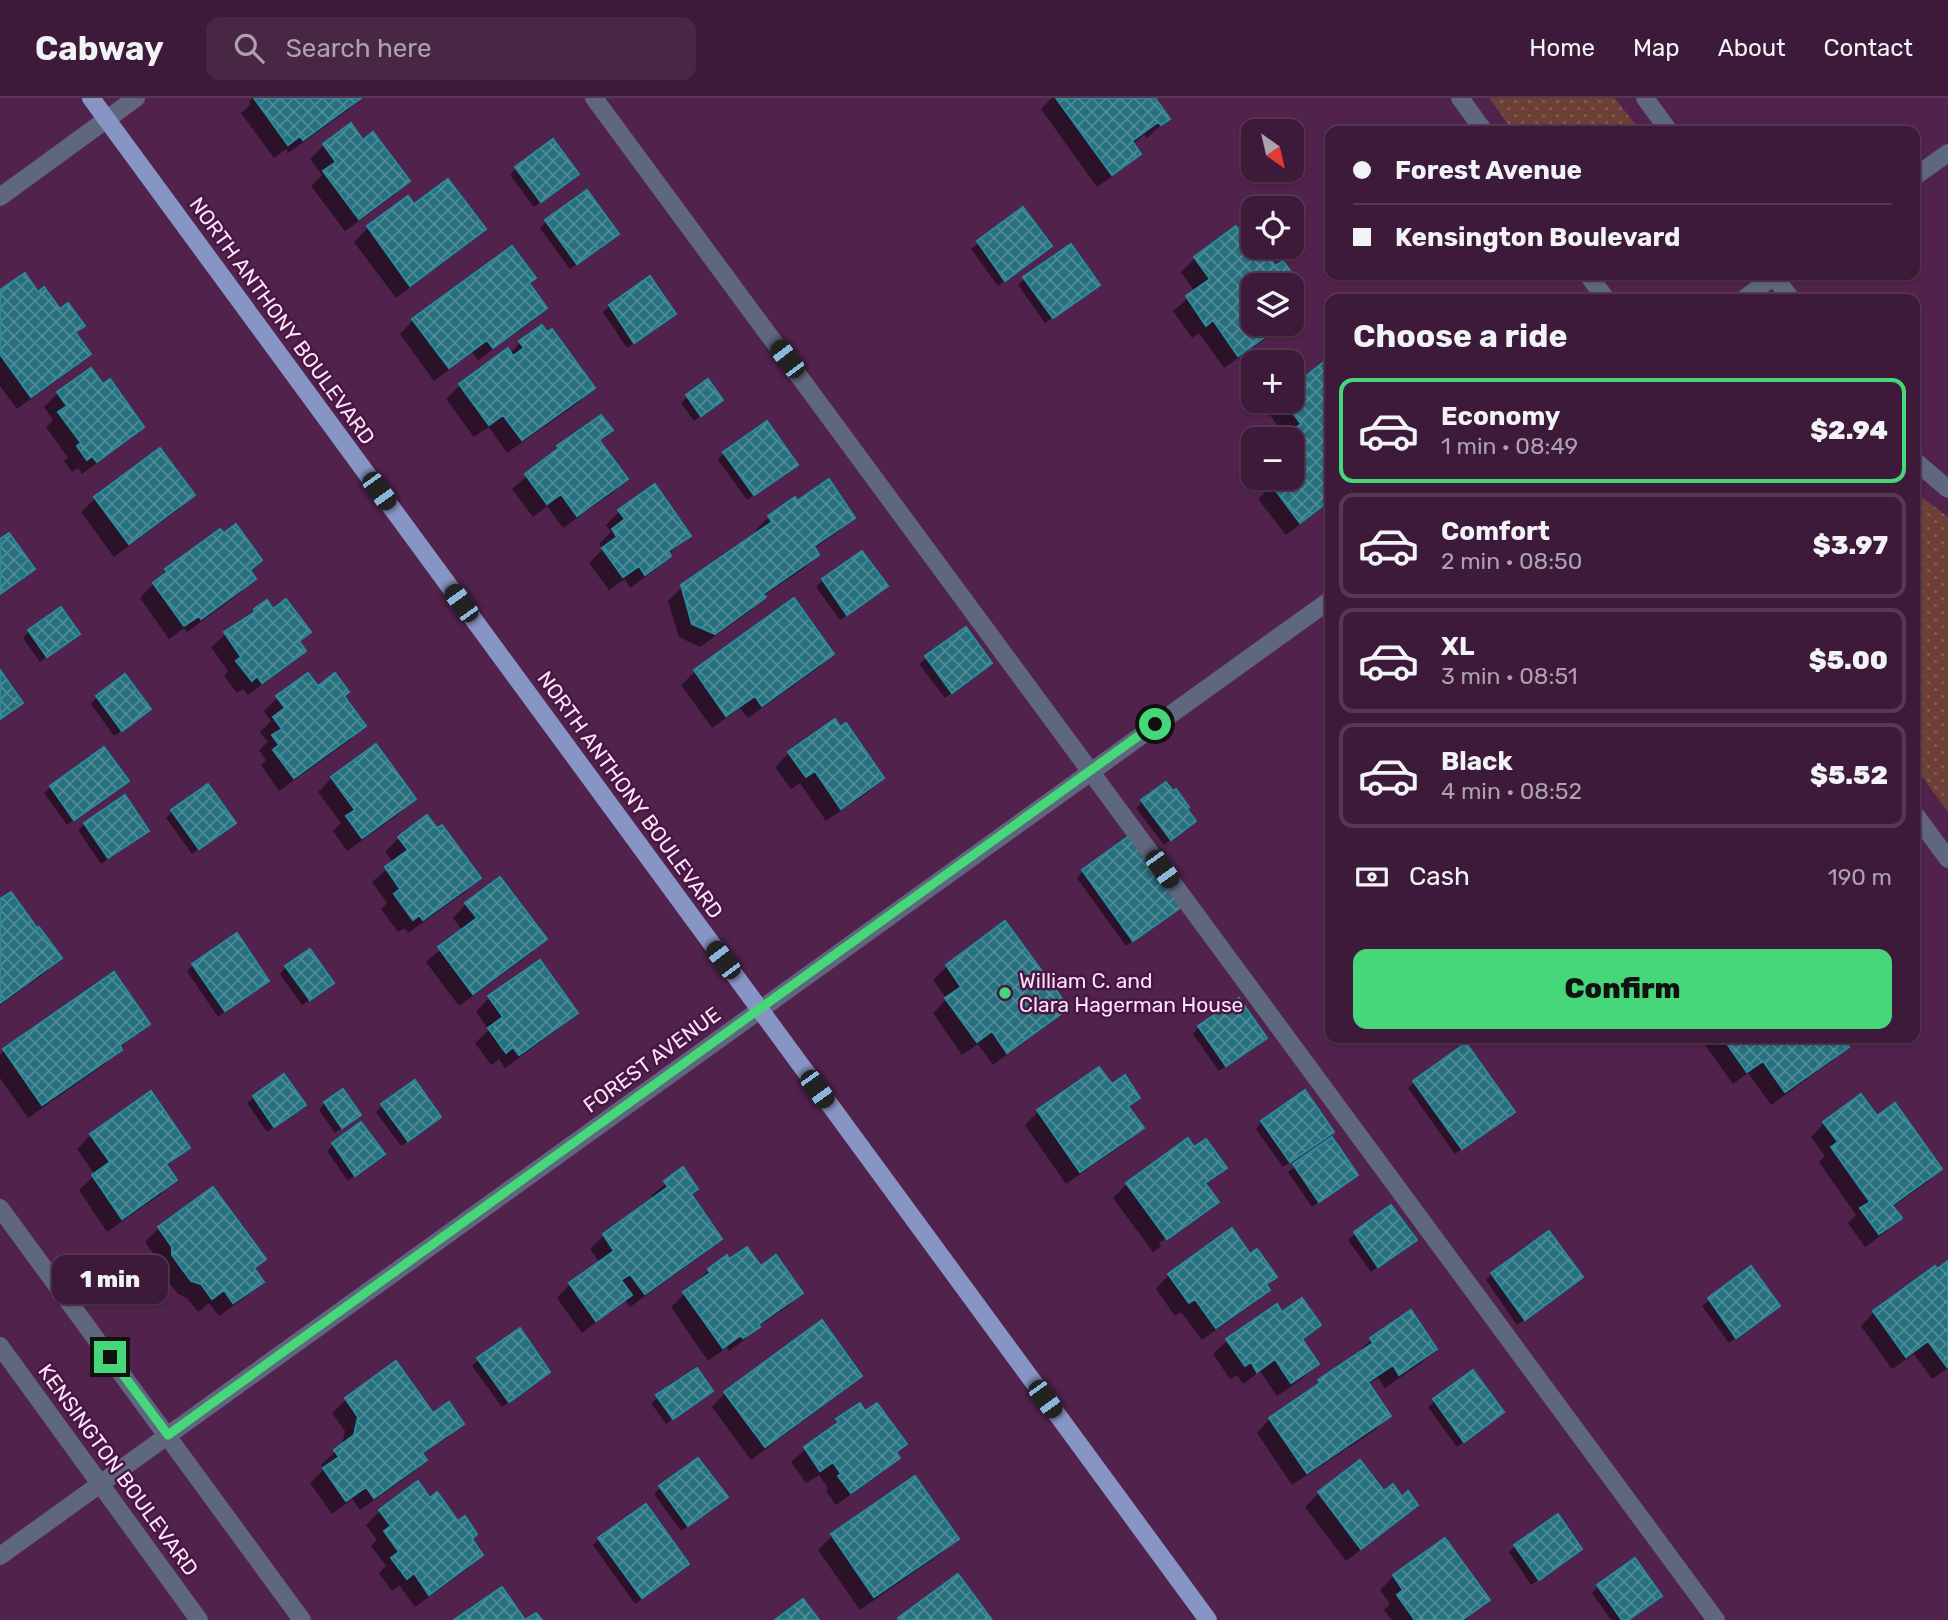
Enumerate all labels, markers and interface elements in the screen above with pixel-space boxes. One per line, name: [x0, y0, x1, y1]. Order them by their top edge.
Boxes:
search box: [206, 17, 696, 80]
text: Cabway: [35, 29, 164, 68]
icon: search: [230, 29, 268, 67]
text: Search here: [286, 33, 432, 64]
text: Home: [1529, 34, 1595, 62]
text: Map: [1633, 34, 1680, 62]
text: About: [1718, 34, 1786, 62]
text: Contact: [1824, 34, 1913, 62]
north arrow: [1241, 119, 1304, 182]
map controls: [1241, 119, 1304, 490]
text: Forest Avenue: [1395, 155, 1582, 186]
street label: NORTH ANTHONY BOULEVARD: [184, 192, 380, 449]
button: locate: [1241, 196, 1304, 259]
text: Kensington Boulevard: [1395, 222, 1680, 253]
button: layers: [1241, 273, 1304, 336]
text: Choose a ride: [1353, 317, 1567, 355]
car: [766, 336, 809, 382]
button: +: [1241, 350, 1304, 413]
icon: car: [1357, 399, 1420, 462]
text: Economy: [1441, 401, 1560, 432]
text: $2.94: [1810, 415, 1888, 446]
button: −: [1241, 427, 1304, 490]
text: 1 min · 08:49: [1441, 432, 1578, 460]
car: [359, 468, 400, 514]
icon: car: [1357, 514, 1420, 577]
text: Comfort: [1441, 516, 1550, 547]
text: $3.97: [1813, 530, 1888, 561]
text: 2 min · 08:50: [1441, 547, 1582, 575]
car: [441, 580, 482, 626]
icon: car: [1357, 629, 1420, 692]
text: XL: [1441, 631, 1474, 662]
text: $5.00: [1809, 645, 1888, 676]
text: 3 min · 08:51: [1441, 662, 1578, 690]
street label: NORTH ANTHONY BOULEVARD: [532, 666, 728, 923]
route start: [1139, 708, 1171, 740]
icon: car: [1357, 744, 1420, 807]
text: Black: [1441, 746, 1513, 777]
text: $5.52: [1810, 760, 1888, 791]
text: 4 min · 08:52: [1441, 777, 1582, 805]
car: [1142, 846, 1183, 892]
icon: cash: [1353, 858, 1391, 896]
text: Cash: [1409, 861, 1470, 892]
text: 190 m: [1828, 863, 1892, 891]
car: [702, 937, 745, 983]
button: Confirm: [1353, 949, 1892, 1029]
place label: William C. and Clara Hagerman House: [1019, 968, 1243, 1017]
marker: William C. and Clara Hagerman House: [997, 985, 1013, 1001]
street label: FOREST AVENUE: [578, 1001, 725, 1118]
car: [797, 1066, 838, 1112]
callout: 1 min: [52, 1256, 168, 1304]
text: 1 min: [80, 1265, 140, 1293]
route end: [94, 1341, 126, 1373]
street label: KENSINGTON BOULEVARD: [33, 1359, 204, 1580]
car: [1025, 1376, 1066, 1422]

